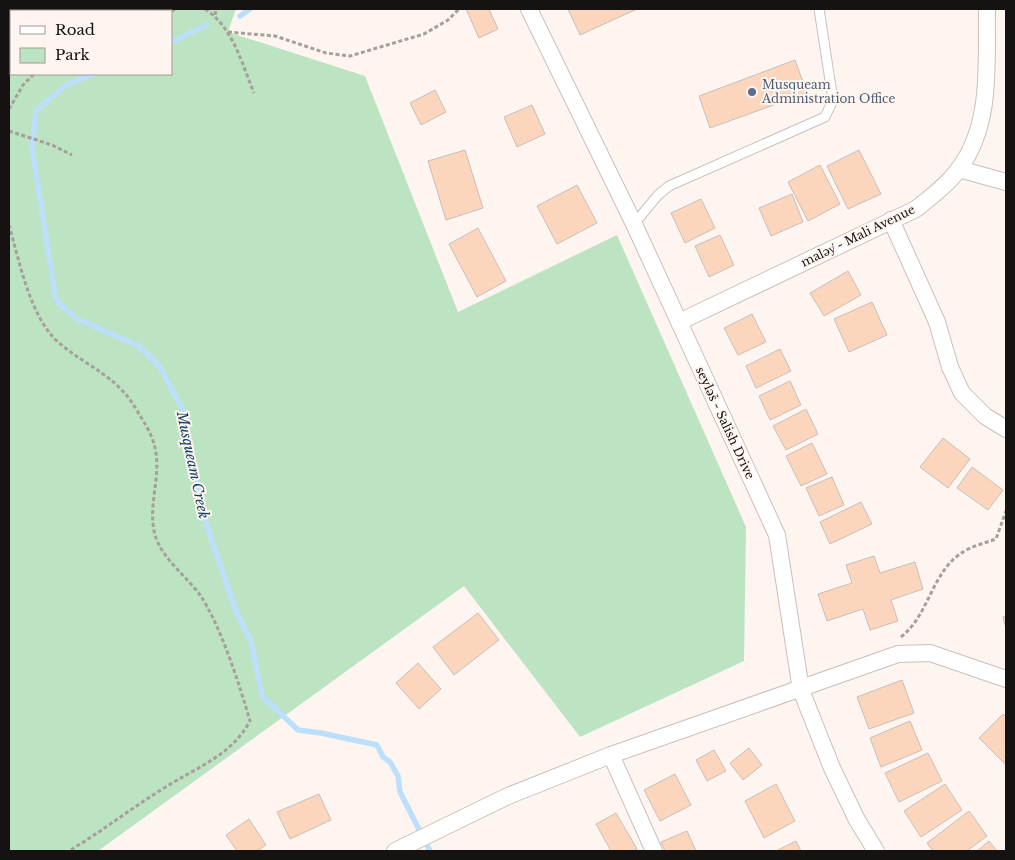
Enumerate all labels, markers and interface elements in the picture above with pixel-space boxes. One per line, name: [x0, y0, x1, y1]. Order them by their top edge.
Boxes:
legend: [10, 10, 172, 75]
text: Road: [55, 20, 95, 39]
text: Park: [55, 45, 91, 64]
place label: Musqueam Administration Office: [761, 77, 896, 106]
marker: Musqueam Administration Office: [746, 86, 758, 98]
street label: maləy̓ - Mali Avenue: [798, 201, 917, 270]
street label: seyləš - Salish Drive: [693, 364, 758, 481]
water label: Musqueam Creek: [173, 409, 213, 520]

